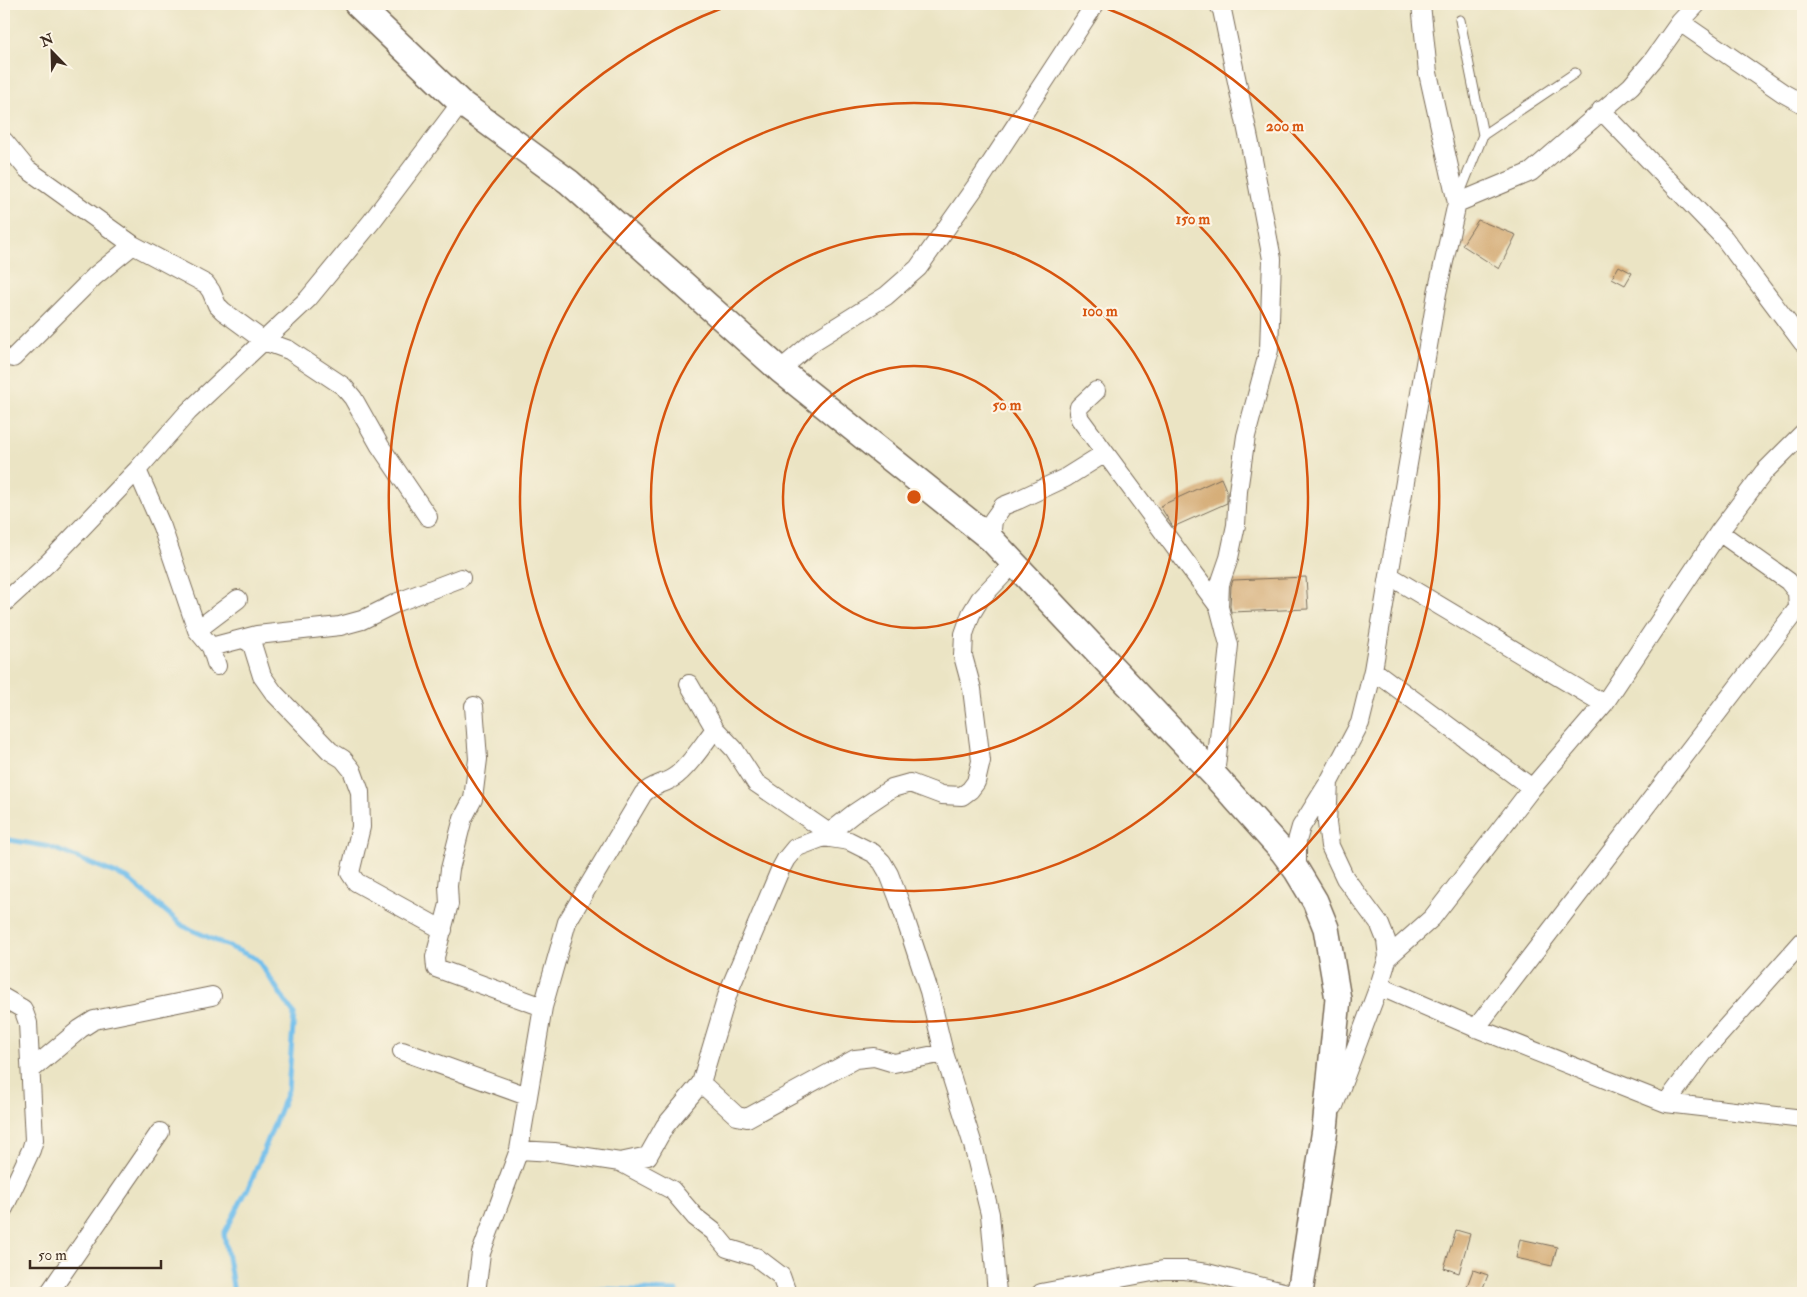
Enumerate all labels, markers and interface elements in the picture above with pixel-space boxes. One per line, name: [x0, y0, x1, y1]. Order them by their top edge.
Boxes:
north arrow: [28, 28, 78, 78]
text: N: [37, 30, 57, 51]
text: 200 m: [1266, 117, 1304, 136]
text: 150 m: [1176, 210, 1210, 229]
text: 100 m: [1082, 302, 1118, 321]
text: 50 m: [993, 396, 1022, 415]
centre of rings: [905, 488, 923, 506]
scale bar: [30, 1237, 161, 1269]
text: 50 m: [38, 1246, 67, 1265]

